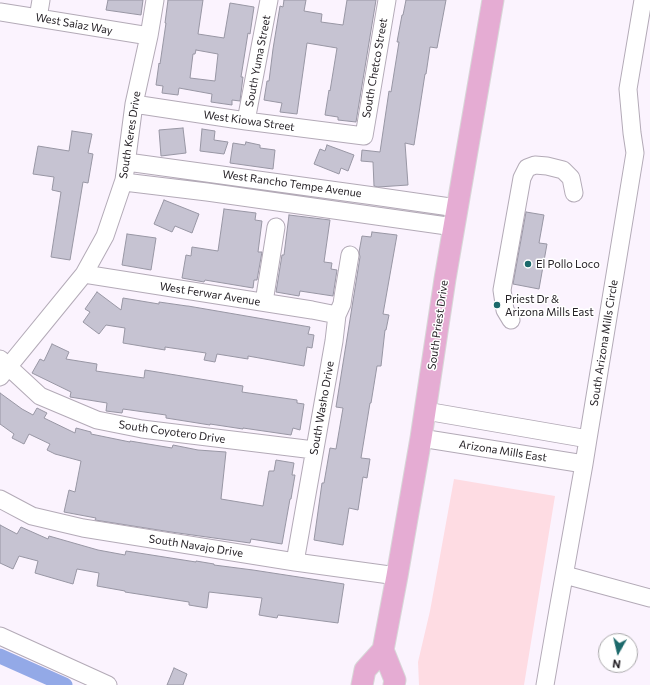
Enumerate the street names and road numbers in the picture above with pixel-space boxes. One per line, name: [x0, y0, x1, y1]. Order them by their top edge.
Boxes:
street label: West Saiaz Way: [34, 11, 114, 37]
street label: South Yuma Street: [243, 14, 273, 108]
street label: South Chetco Street: [360, 17, 390, 119]
street label: South Keres Drive: [117, 90, 143, 180]
street label: West Kiowa Street: [202, 108, 296, 134]
street label: West Rancho Tempe Avenue: [222, 168, 362, 200]
street label: South Priest Drive: [425, 279, 451, 371]
street label: South Arizona Mills Circle: [587, 279, 621, 407]
street label: West Ferwar Avenue: [159, 280, 261, 308]
street label: South Washo Drive: [307, 360, 337, 456]
street label: South Coyotero Drive: [118, 418, 226, 446]
street label: Arizona Mills East: [458, 438, 548, 464]
street label: South Navajo Drive: [148, 532, 244, 560]

